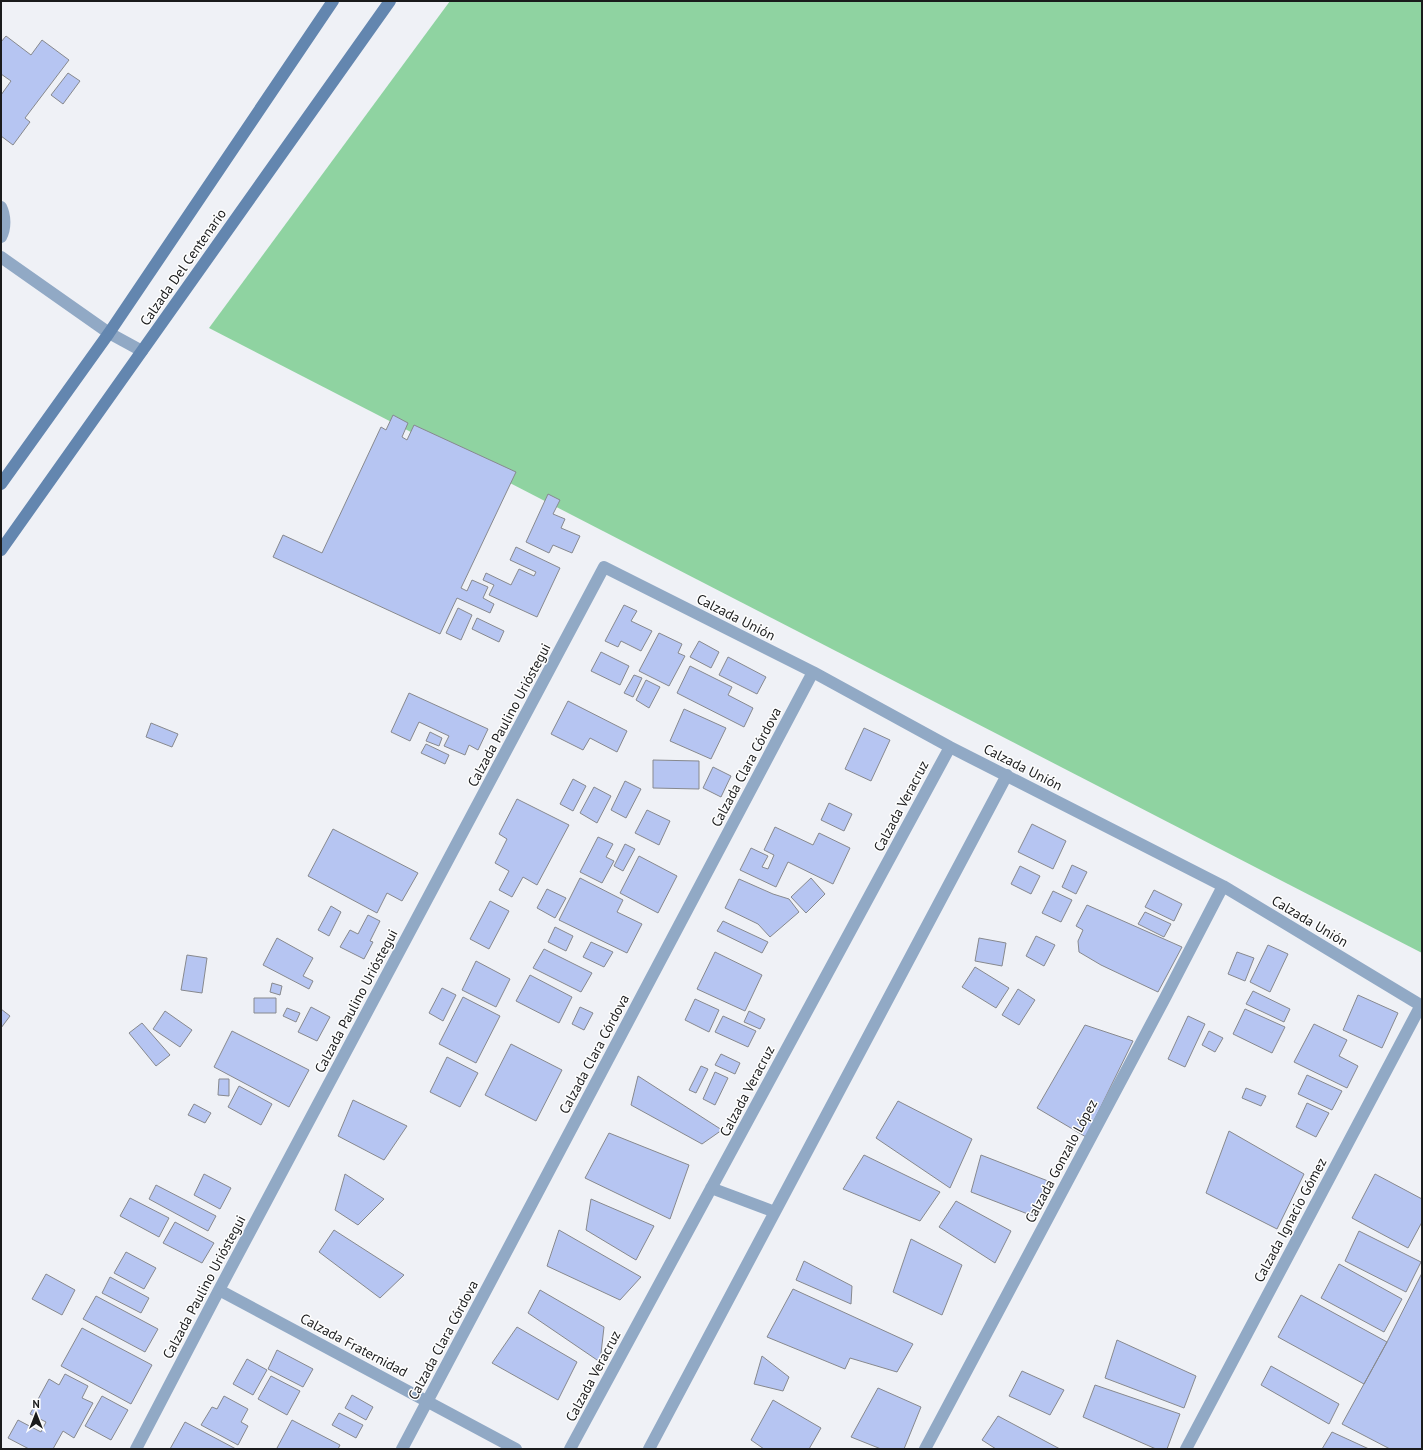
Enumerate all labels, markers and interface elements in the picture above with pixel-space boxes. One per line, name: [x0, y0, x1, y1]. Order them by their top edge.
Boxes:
street label: Calzada Del Centenario: [136, 205, 230, 329]
street label: Calzada Unión: [694, 589, 778, 645]
street label: Calzada Paulino Urióstegui: [463, 640, 555, 790]
street label: Calzada Clara Córdova: [707, 704, 785, 830]
street label: Calzada Unión: [981, 739, 1065, 795]
street label: Calzada Veracruz: [869, 757, 933, 855]
street label: Calzada Unión: [1269, 891, 1351, 951]
street label: Calzada Paulino Urióstegui: [310, 926, 402, 1076]
street label: Calzada Clara Córdova: [555, 991, 633, 1117]
street label: Calzada Veracruz: [715, 1042, 779, 1140]
street label: Calzada Gonzalo López: [1021, 1096, 1101, 1226]
street label: Calzada Ignacio Gómez: [1250, 1155, 1330, 1285]
street label: Calzada Paulino Urióstegui: [158, 1212, 250, 1362]
street label: Calzada Clara Córdova: [404, 1277, 482, 1403]
street label: Calzada Fraternidad: [297, 1309, 411, 1381]
street label: Calzada Veracruz: [561, 1327, 625, 1425]
north arrow: [16, 1394, 56, 1434]
text: N: [32, 1397, 40, 1411]

